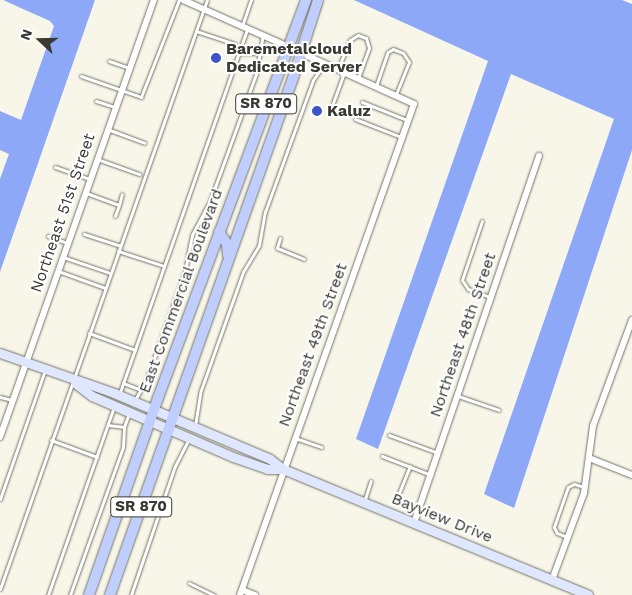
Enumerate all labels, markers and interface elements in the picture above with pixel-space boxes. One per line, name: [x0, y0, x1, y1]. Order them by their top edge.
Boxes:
north arrow: [15, 15, 65, 65]
text: N: [17, 27, 35, 42]
place label: Baremetalcloud Dedicated Server: [226, 39, 362, 77]
marker: Baremetalcloud Dedicated Server: [210, 52, 222, 64]
road number: SR 870: [235, 92, 297, 116]
place label: Kaluz: [327, 101, 371, 121]
marker: Kaluz: [311, 105, 323, 117]
street label: Northeast 51st Street: [27, 131, 99, 295]
street label: East Commercial Boulevard: [135, 186, 227, 396]
street label: Northeast 48th Street: [426, 250, 500, 420]
street label: Northeast 49th Street: [274, 261, 352, 429]
street label: Bayview Drive: [389, 489, 495, 547]
road number: SR 870: [110, 494, 172, 520]

